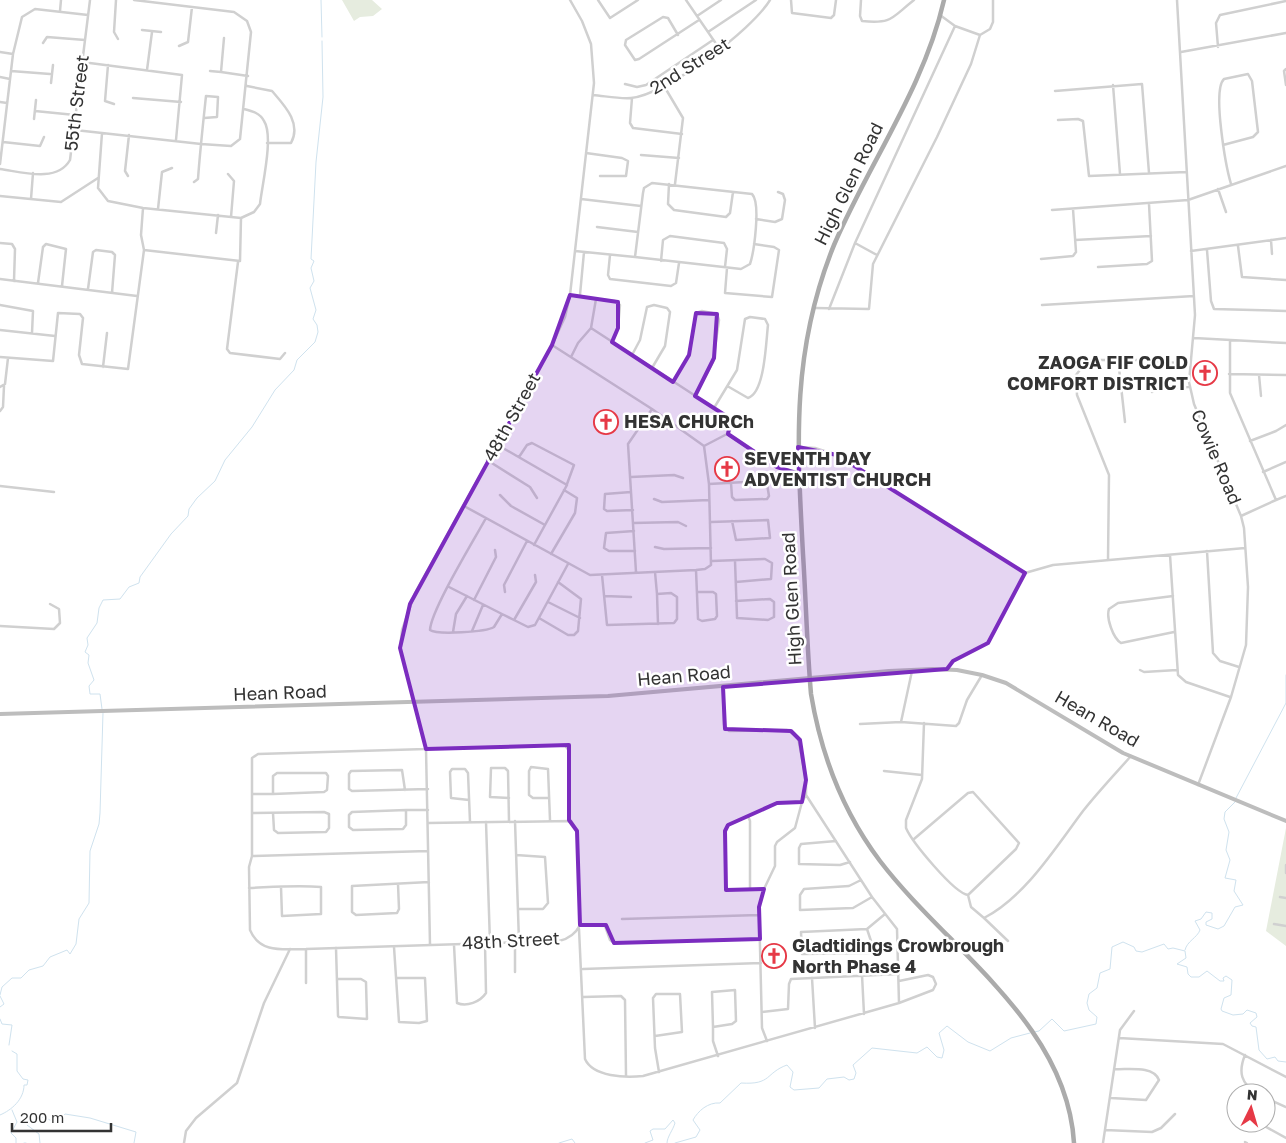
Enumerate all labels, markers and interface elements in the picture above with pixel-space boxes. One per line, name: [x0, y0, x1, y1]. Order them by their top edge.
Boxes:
street label: 2nd Street: [645, 32, 734, 98]
street label: 55th Street: [59, 53, 93, 152]
street label: High Glen Road: [809, 119, 887, 248]
place label: ZAOGA FIF COLD COMFORT DISTRICT: [1007, 351, 1188, 394]
church icon: ZAOGA FIF COLD COMFORT DISTRICT: [1192, 360, 1218, 386]
street label: 48th Street: [478, 368, 545, 465]
street label: Cowie Road: [1187, 406, 1247, 508]
church icon: HESA CHURCh: [593, 409, 619, 435]
place label: HESA CHURCh: [624, 410, 754, 432]
place label: SEVENTH DAY ADVENTIST CHURCH: [744, 447, 931, 490]
church icon: SEVENTH DAY ADVENTIST CHURCH: [714, 456, 740, 482]
street label: High Glen Road: [777, 532, 805, 666]
street label: Hean Road: [636, 660, 732, 690]
street label: Hean Road: [233, 679, 327, 705]
street label: Hean Road: [1051, 685, 1144, 751]
street label: 48th Street: [461, 926, 560, 954]
place label: Gladtidings Crowbrough North Phase 4: [792, 934, 1004, 977]
church icon: Gladtidings Crowbrough North Phase 4: [761, 943, 787, 969]
north arrow: [1226, 1083, 1276, 1133]
text: N: [1246, 1086, 1258, 1103]
scale bar: [12, 1100, 111, 1132]
text: 200 m: [20, 1108, 64, 1126]

